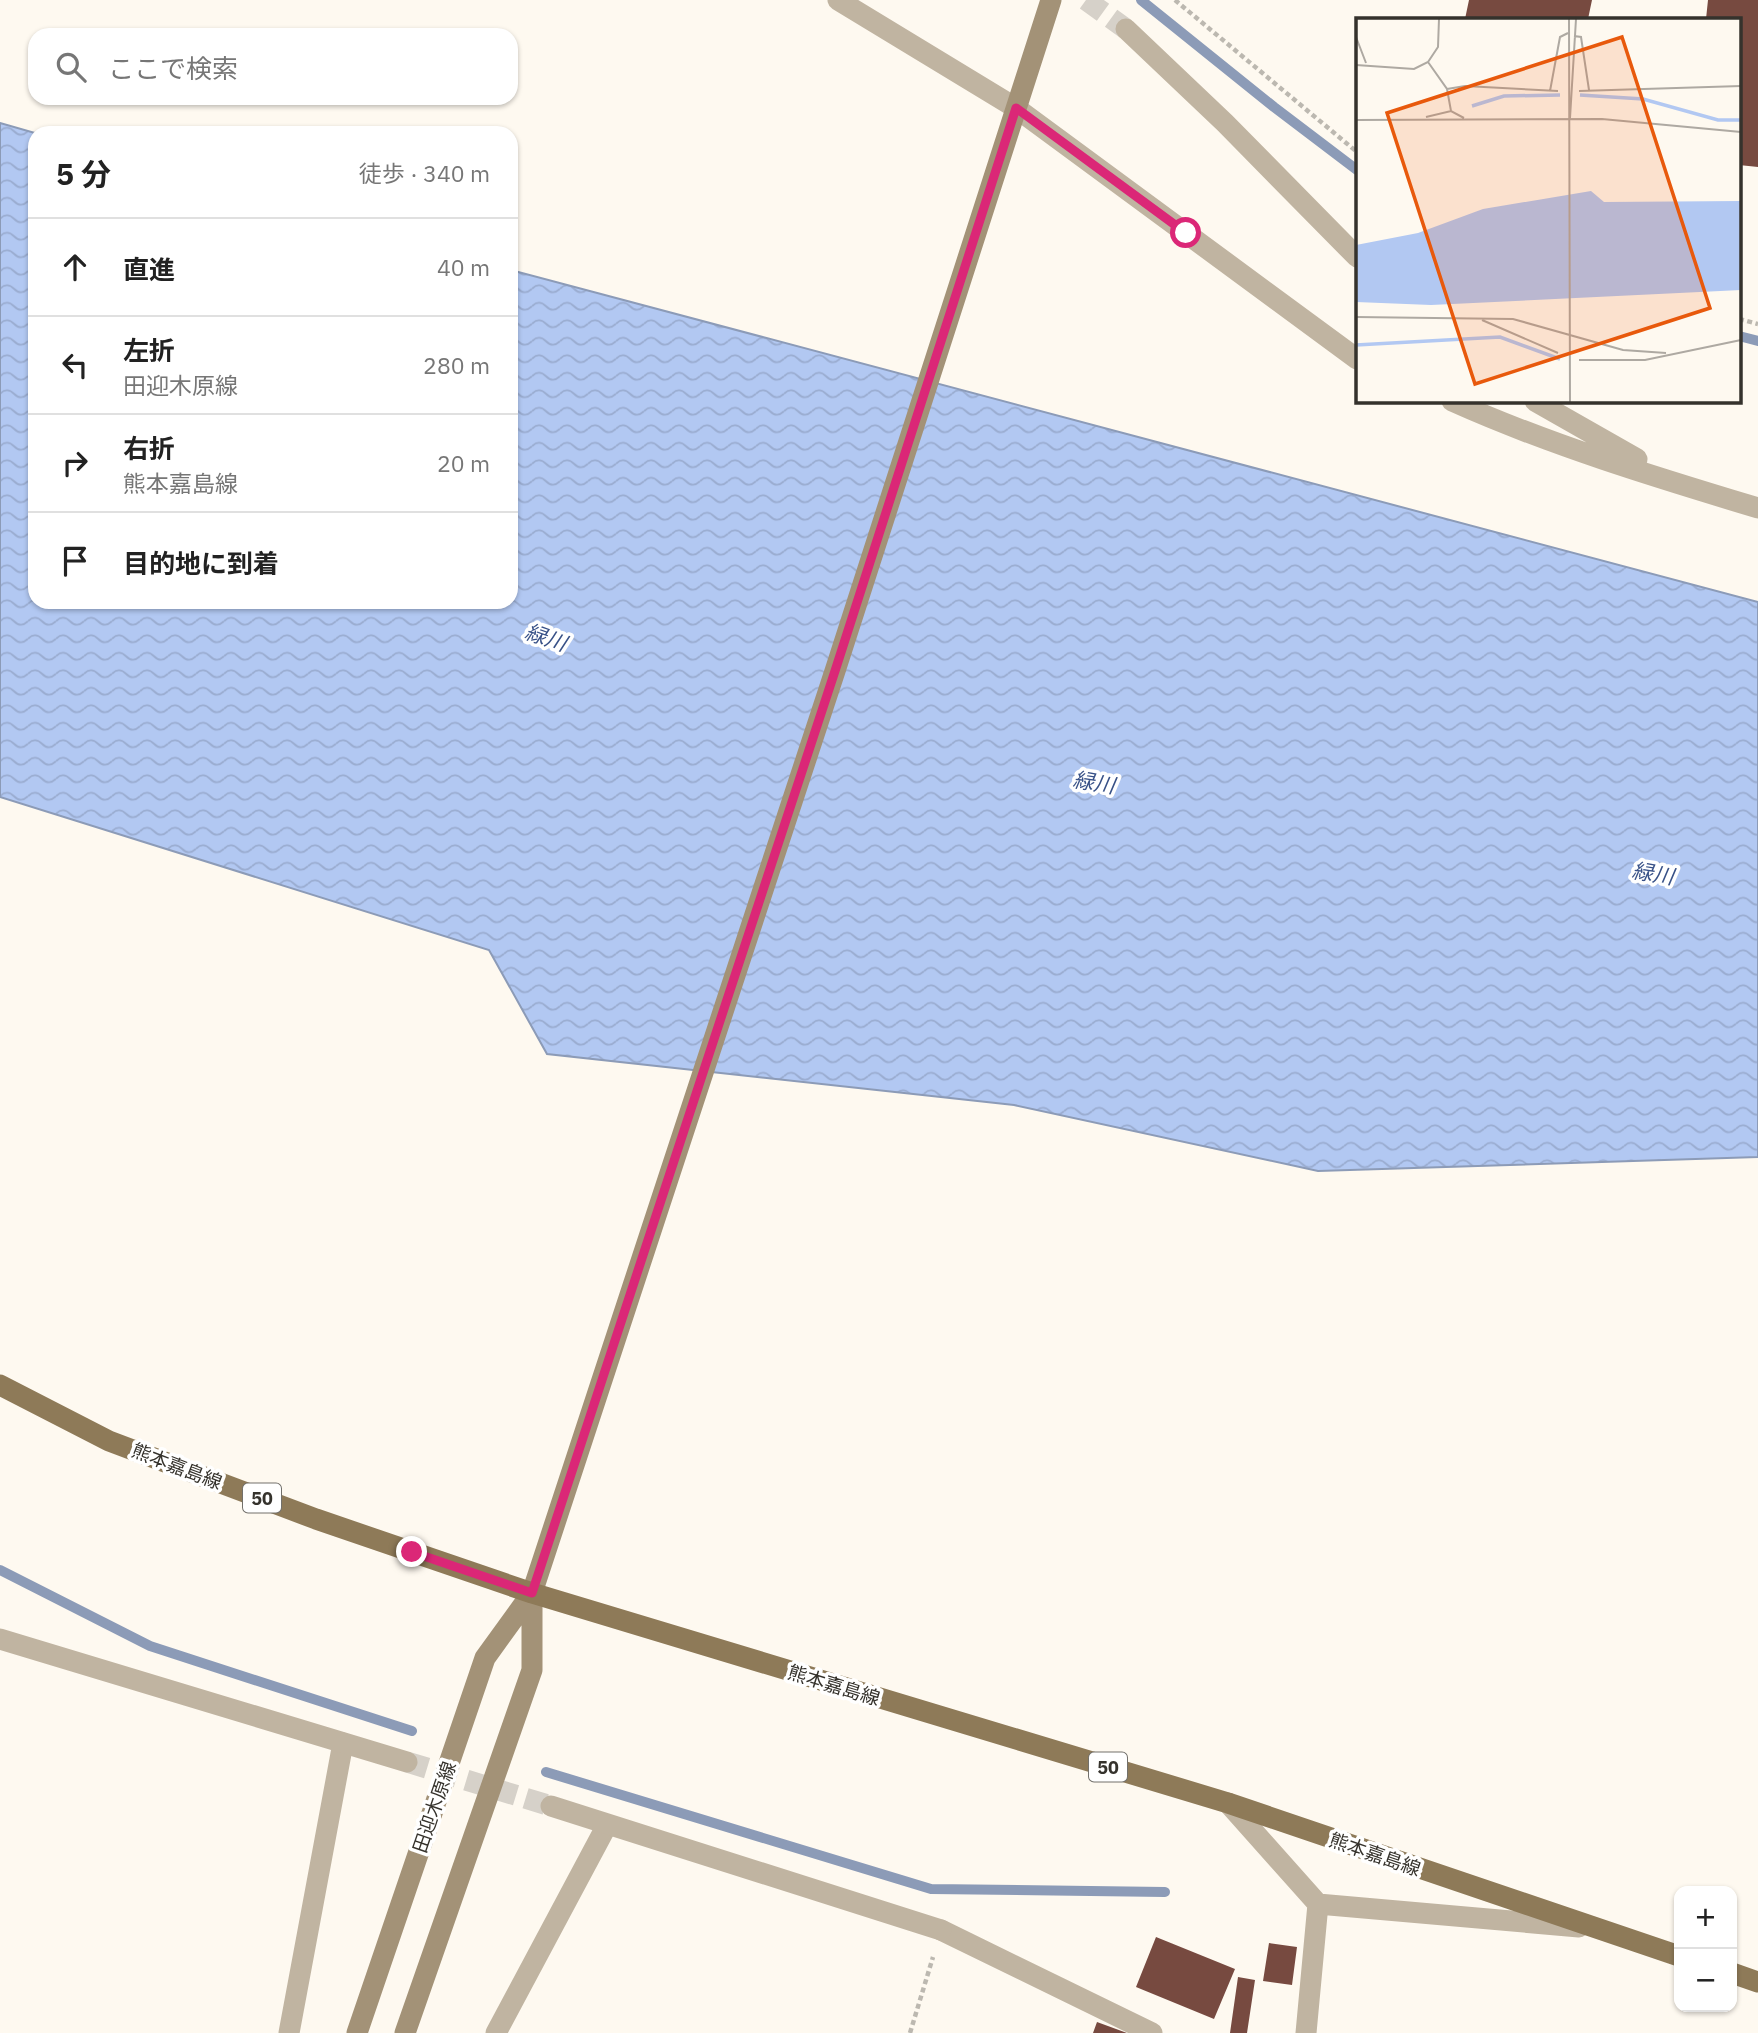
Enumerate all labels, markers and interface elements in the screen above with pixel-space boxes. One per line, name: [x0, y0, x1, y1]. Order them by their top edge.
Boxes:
inset map: [1356, 18, 1740, 402]
search box: [28, 28, 518, 105]
icon: search: [52, 48, 90, 86]
text: ここで検索: [108, 51, 238, 85]
text: 5 分: [56, 154, 111, 193]
text: 徒歩 · 340 m: [359, 158, 490, 188]
route start: [1170, 217, 1201, 248]
icon: ahead: [56, 248, 94, 286]
text: 直進: [123, 252, 175, 286]
text: 40 m: [437, 252, 490, 282]
text: 左折: [123, 333, 175, 367]
icon: left: [56, 346, 94, 384]
text: 280 m: [423, 350, 490, 380]
text: 田迎木原線: [123, 370, 238, 400]
text: 右折: [123, 431, 175, 465]
icon: right: [56, 444, 94, 482]
text: 20 m: [437, 448, 490, 478]
text: 熊本嘉島線: [123, 468, 238, 498]
icon: arrive: [56, 542, 94, 580]
text: 目的地に到着: [123, 546, 279, 580]
water label: 緑川: [522, 617, 572, 658]
water label: 緑川: [1071, 765, 1119, 799]
water label: 緑川: [1630, 856, 1678, 890]
street label: 熊本嘉島線: [128, 1438, 226, 1494]
road number: 50: [243, 1484, 281, 1512]
route end: [396, 1536, 427, 1567]
street label: 熊本嘉島線: [785, 1660, 883, 1710]
road number: 50: [1089, 1752, 1127, 1782]
street label: 田迎木原線: [407, 1758, 461, 1856]
street label: 熊本嘉島線: [1326, 1827, 1424, 1881]
map controls: [1674, 1886, 1737, 2012]
button: +: [1674, 1886, 1737, 1949]
button: −: [1674, 1949, 1737, 2012]

